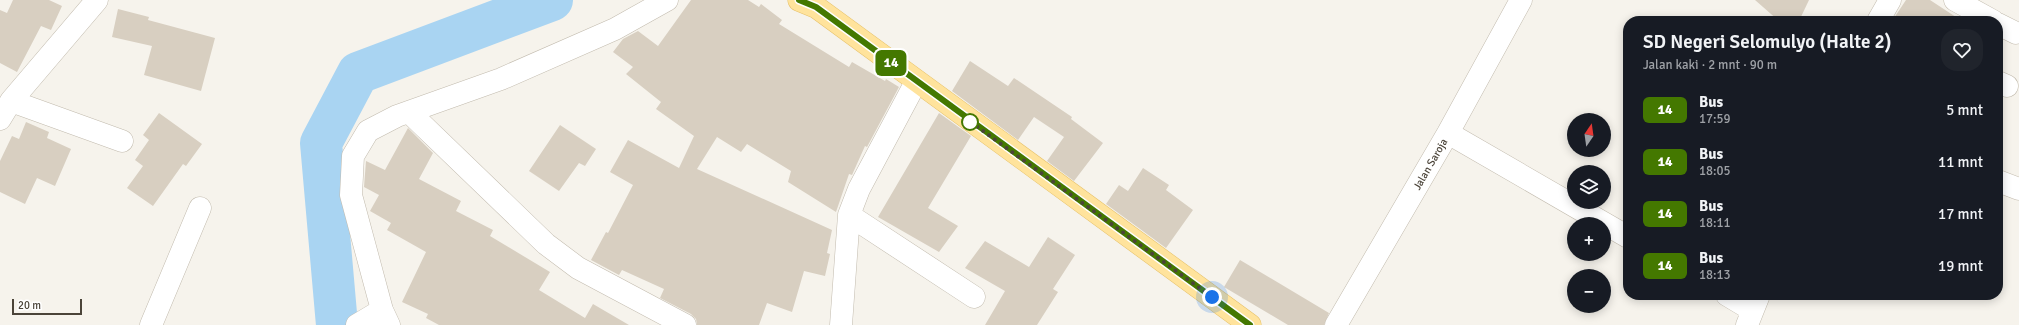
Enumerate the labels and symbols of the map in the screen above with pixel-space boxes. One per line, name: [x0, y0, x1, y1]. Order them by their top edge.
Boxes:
line badge: 14: [873, 50, 909, 76]
unlabelled marker: [961, 113, 979, 131]
north arrow: [1567, 113, 1611, 157]
street label: Jalan Saroja: [1410, 136, 1451, 192]
your location: [1202, 287, 1222, 307]
scale bar: [12, 297, 82, 316]

